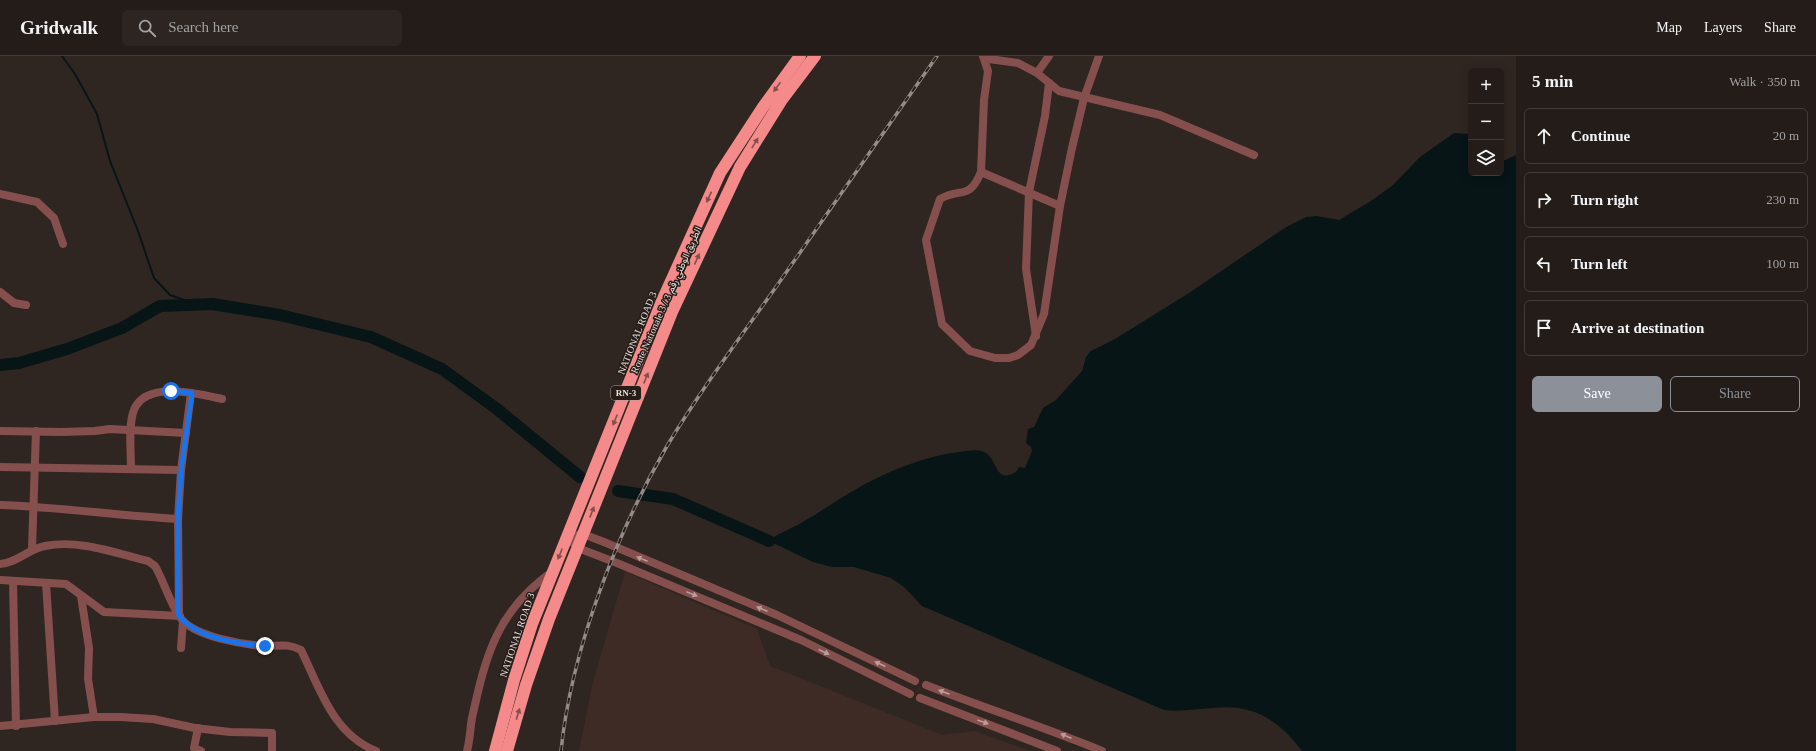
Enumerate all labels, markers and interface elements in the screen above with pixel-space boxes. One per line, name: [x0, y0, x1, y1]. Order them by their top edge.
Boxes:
search box: [122, 10, 402, 46]
text: Gridwalk: [20, 17, 98, 38]
icon: search: [136, 17, 158, 39]
text: Search here: [168, 19, 239, 35]
text: Map: [1656, 20, 1682, 35]
text: Layers: [1704, 20, 1742, 35]
text: Share: [1764, 20, 1796, 35]
map controls: [1468, 68, 1504, 176]
button: +: [1468, 68, 1504, 104]
text: 5 min: [1532, 72, 1573, 91]
text: Walk · 350 m: [1729, 74, 1800, 89]
one-way arrow: [773, 82, 781, 93]
button: −: [1468, 104, 1504, 140]
icon: ahead: [1533, 125, 1555, 147]
text: Continue: [1571, 128, 1630, 144]
text: 20 m: [1773, 128, 1799, 143]
one-way arrow: [752, 137, 759, 149]
button: layers: [1468, 140, 1504, 176]
icon: right: [1533, 189, 1555, 211]
one-way arrow: [705, 192, 711, 204]
text: Turn right: [1571, 192, 1638, 208]
text: 230 m: [1766, 192, 1799, 207]
street label: Route Nationale 3 / الطريق الوطني رقم 3: [629, 225, 706, 376]
one-way arrow: [694, 253, 700, 264]
icon: left: [1533, 253, 1555, 275]
text: Turn left: [1571, 256, 1628, 272]
text: 100 m: [1766, 256, 1799, 271]
street label: NATIONAL ROAD 3: [615, 290, 659, 376]
icon: arrive: [1533, 317, 1555, 339]
text: Arrive at destination: [1571, 320, 1704, 336]
one-way arrow: [643, 372, 649, 384]
button: Save: [1532, 376, 1662, 412]
button: Share: [1670, 376, 1800, 412]
route start: [162, 382, 180, 400]
road number: RN-3: [611, 386, 641, 400]
one-way arrow: [611, 415, 617, 427]
one-way arrow: [590, 505, 596, 517]
one-way arrow: [557, 548, 563, 559]
one-way arrow: [636, 555, 648, 561]
street label: NATIONAL ROAD 3: [497, 591, 537, 679]
one-way arrow: [686, 591, 697, 597]
one-way arrow: [756, 605, 768, 611]
route end: [256, 637, 274, 655]
one-way arrow: [818, 649, 829, 655]
one-way arrow: [874, 661, 885, 667]
one-way arrow: [937, 689, 949, 695]
one-way arrow: [515, 707, 521, 719]
one-way arrow: [977, 719, 989, 725]
one-way arrow: [1059, 733, 1071, 739]

